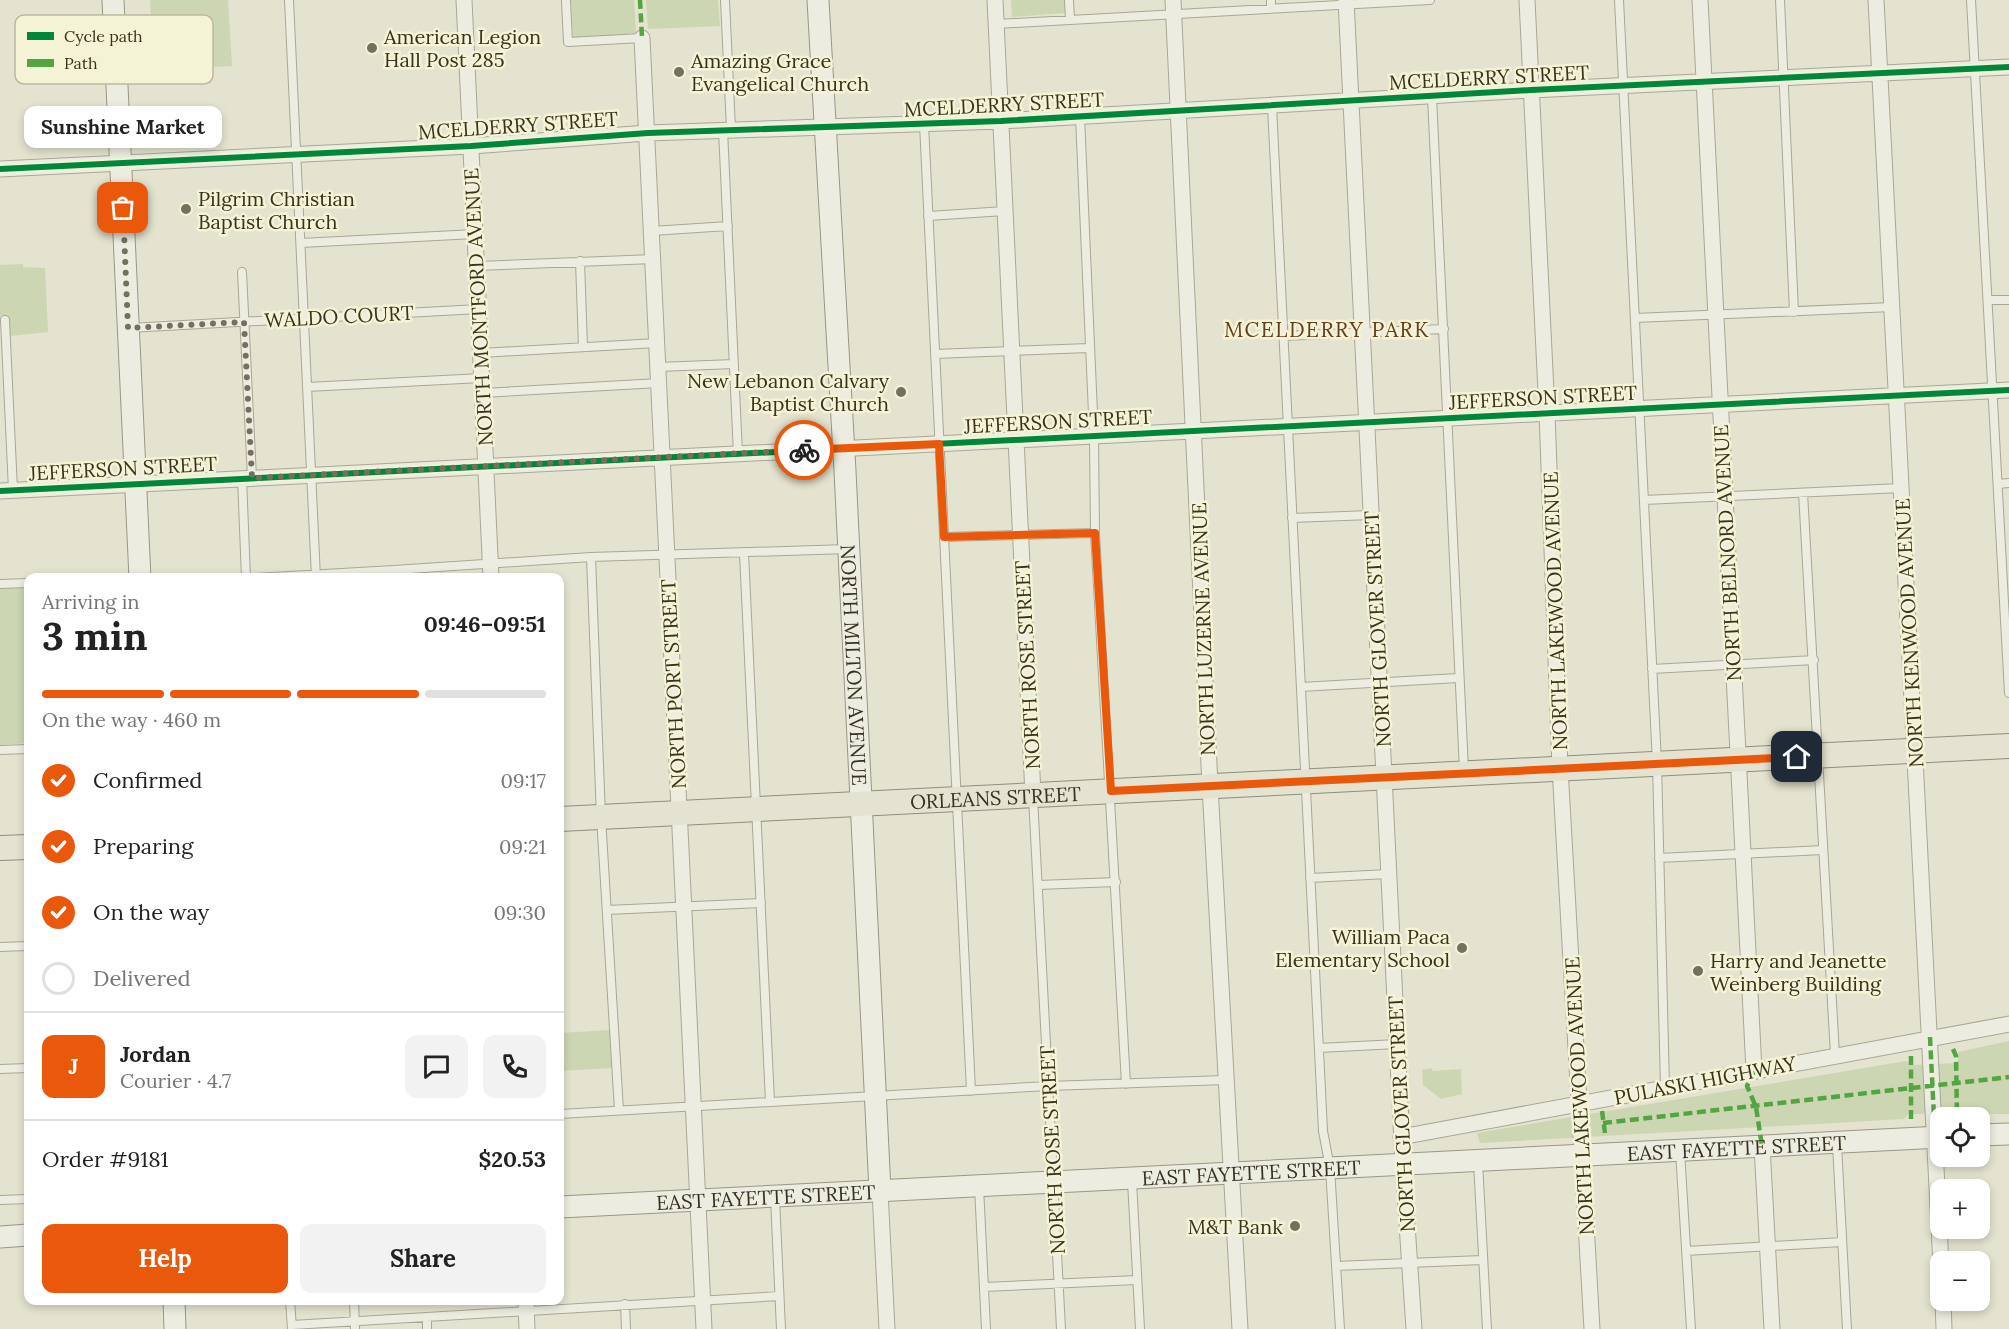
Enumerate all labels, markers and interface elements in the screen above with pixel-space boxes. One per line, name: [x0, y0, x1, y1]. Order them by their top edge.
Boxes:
legend: [15, 15, 213, 84]
place label: American Legion Hall Post 285: [383, 24, 541, 72]
text: Cycle path: [64, 26, 143, 46]
marker: American Legion Hall Post 285: [365, 41, 379, 55]
place label: Amazing Grace Evangelical Church: [690, 48, 869, 96]
text: Path: [64, 53, 98, 73]
street label: MCELDERRY STREET: [1388, 59, 1590, 95]
marker: Amazing Grace Evangelical Church: [672, 65, 686, 79]
street label: MCELDERRY STREET: [903, 86, 1105, 122]
callout: Sunshine Market: [24, 106, 222, 148]
street label: MCELDERRY STREET: [417, 106, 619, 144]
text: Sunshine Market: [41, 114, 205, 139]
street label: NORTH MONTFORD AVENUE: [458, 167, 498, 447]
pin: [97, 182, 148, 233]
place label: Pilgrim Christian Baptist Church: [198, 186, 355, 234]
icon: bag: [106, 191, 139, 224]
marker: Pilgrim Christian Baptist Church: [179, 202, 193, 216]
street label: WALDO COURT: [264, 300, 414, 332]
district label: MCELDERRY PARK: [1224, 316, 1430, 343]
place label: New Lebanon Calvary Baptist Church: [687, 368, 889, 416]
street label: JEFFERSON STREET: [1447, 380, 1638, 414]
marker: New Lebanon Calvary Baptist Church: [894, 385, 908, 399]
street label: JEFFERSON STREET: [962, 404, 1153, 438]
courier: [774, 420, 834, 480]
street label: NORTH BELNORD AVENUE: [1708, 424, 1746, 682]
icon: bike: [788, 434, 821, 467]
street label: JEFFERSON STREET: [27, 451, 218, 485]
street label: NORTH LAKEWOOD AVENUE: [1538, 471, 1572, 751]
street label: NORTH KENWOOD AVENUE: [1889, 498, 1929, 768]
street label: NORTH LUZERNE AVENUE: [1186, 502, 1220, 756]
street label: NORTH GLOVER STREET: [1358, 510, 1396, 748]
street label: NORTH MILTON AVENUE: [836, 544, 873, 786]
street label: NORTH ROSE STREET: [1009, 560, 1045, 770]
street label: NORTH PORT STREET: [655, 578, 691, 789]
text: Arriving in: [42, 589, 139, 614]
text: 09:46–09:51: [424, 610, 546, 638]
text: 3 min: [42, 611, 148, 661]
text: On the way · 460 m: [42, 707, 221, 732]
pin: [1771, 731, 1822, 782]
icon: home: [1780, 740, 1813, 773]
icon: check: [42, 764, 75, 797]
text: Confirmed: [93, 766, 202, 794]
text: 09:17: [501, 768, 546, 793]
street label: ORLEANS STREET: [909, 780, 1082, 814]
icon: check: [42, 830, 75, 863]
text: Preparing: [93, 832, 193, 860]
text: 09:21: [499, 834, 546, 859]
icon: check: [42, 896, 75, 929]
text: On the way: [93, 898, 209, 926]
text: 09:30: [493, 900, 546, 925]
place label: William Paca Elementary School: [1275, 924, 1450, 972]
marker: William Paca Elementary School: [1455, 941, 1469, 955]
place label: Harry and Jeanette Weinberg Building: [1710, 948, 1887, 996]
street label: NORTH LAKEWOOD AVENUE: [1559, 956, 1599, 1236]
text: Delivered: [93, 964, 191, 992]
marker: Harry and Jeanette Weinberg Building: [1691, 964, 1705, 978]
street label: NORTH GLOVER STREET: [1382, 995, 1420, 1233]
button: chat: [405, 1035, 468, 1098]
button: phone: [483, 1035, 546, 1098]
text: Jordan: [120, 1040, 191, 1068]
street label: NORTH ROSE STREET: [1034, 1045, 1070, 1255]
street label: PULASKI HIGHWAY: [1612, 1050, 1799, 1110]
text: J: [69, 1052, 78, 1080]
text: Courier · 4.7: [120, 1068, 231, 1093]
map controls: [1930, 1107, 1990, 1311]
button: locate: [1930, 1107, 1990, 1167]
street label: EAST FAYETTE STREET: [1626, 1129, 1847, 1165]
text: Order #9181: [42, 1145, 169, 1173]
text: $20.53: [478, 1145, 546, 1173]
street label: EAST FAYETTE STREET: [1141, 1154, 1361, 1190]
street label: EAST FAYETTE STREET: [656, 1179, 876, 1215]
button: +: [1930, 1179, 1990, 1239]
place label: M&T Bank: [1188, 1214, 1283, 1239]
marker: M&T Bank: [1288, 1219, 1302, 1233]
button: Help: [42, 1224, 288, 1293]
button: Share: [300, 1224, 546, 1293]
button: −: [1930, 1251, 1990, 1311]

